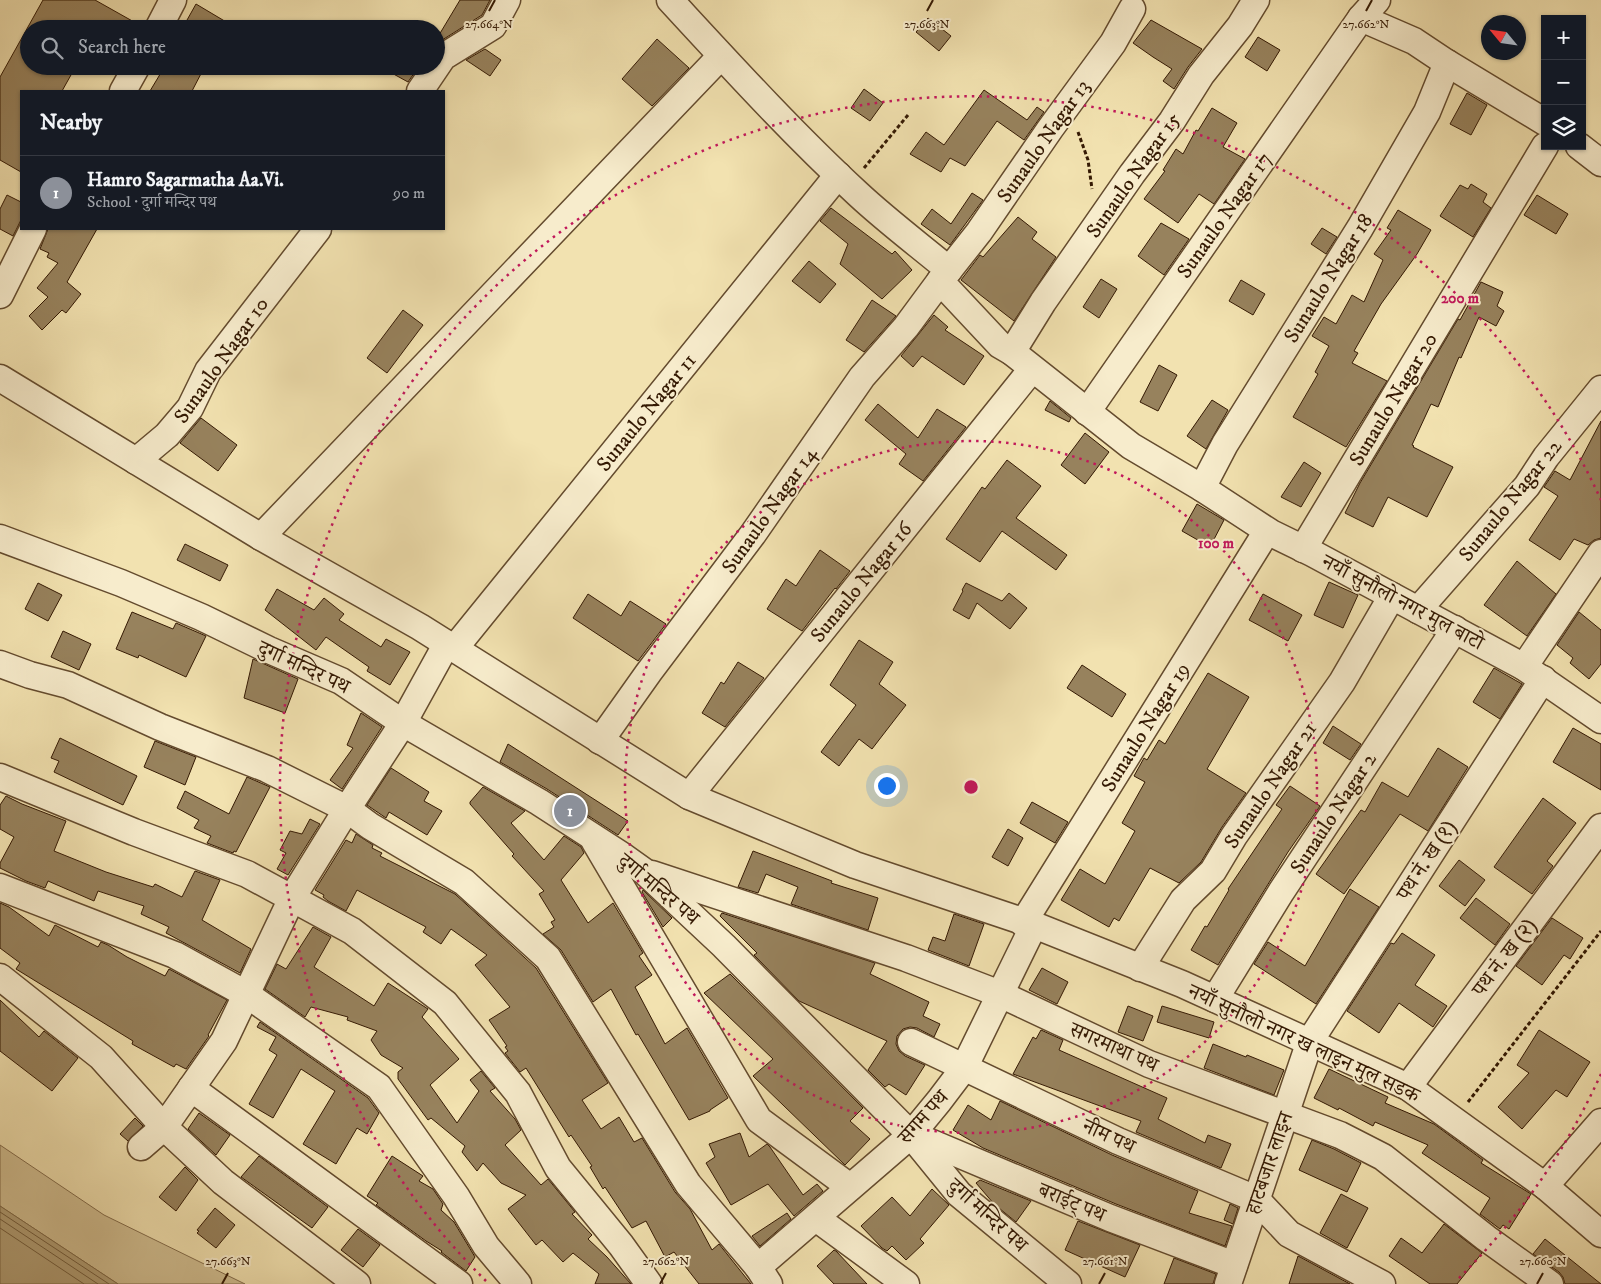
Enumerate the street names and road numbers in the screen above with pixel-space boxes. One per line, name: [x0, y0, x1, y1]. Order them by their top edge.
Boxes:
street label: Sunaulo Nagar 13: [992, 75, 1096, 208]
street label: Sunaulo Nagar 15: [1081, 108, 1187, 243]
street label: Sunaulo Nagar 17: [1172, 147, 1278, 284]
street label: Sunaulo Nagar 18: [1279, 209, 1379, 348]
street label: Sunaulo Nagar 10: [169, 292, 275, 429]
street label: Sunaulo Nagar 20: [1344, 328, 1444, 471]
street label: Sunaulo Nagar 11: [591, 348, 702, 477]
street label: Sunaulo Nagar 22: [1454, 434, 1568, 567]
street label: Sunaulo Nagar 14: [716, 441, 824, 579]
street label: Sunaulo Nagar 16: [805, 516, 919, 648]
street label: नयाँ सुनौलो नगर मुल बाटो: [1316, 549, 1489, 657]
street label: दुर्गा मन्दिर पथ: [253, 635, 355, 701]
street label: Sunaulo Nagar 19: [1096, 658, 1196, 797]
street label: Sunaulo Nagar 21: [1219, 717, 1323, 854]
street label: Sunaulo Nagar 2: [1285, 747, 1383, 879]
street label: पथ नं. ख (१): [1391, 815, 1462, 907]
street label: दुर्गा मन्दिर पथ: [612, 848, 706, 932]
street label: पथ नं. ख (२): [1466, 913, 1543, 1003]
street label: नयाँ सुनौलो नगर ख लाइन मुल सडक: [1183, 978, 1424, 1109]
street label: सगरमाथा पथ: [1064, 1016, 1164, 1080]
street label: संगम पथ: [892, 1084, 956, 1151]
street label: हाटबजार लाइन: [1240, 1108, 1300, 1219]
street label: नीम पथ: [1077, 1113, 1141, 1161]
street label: दुर्गा मन्दिर पथ: [941, 1172, 1034, 1259]
street label: बराईट् पथ: [1033, 1177, 1111, 1229]

